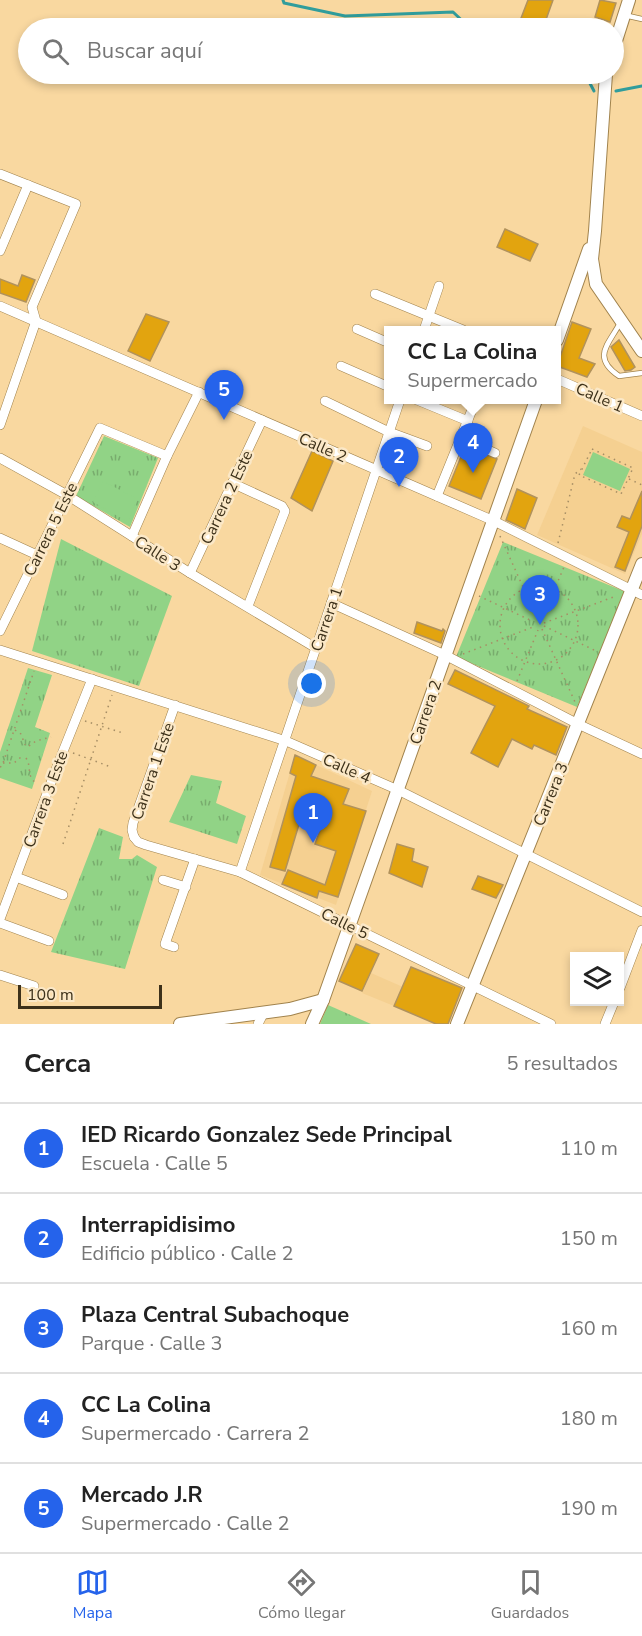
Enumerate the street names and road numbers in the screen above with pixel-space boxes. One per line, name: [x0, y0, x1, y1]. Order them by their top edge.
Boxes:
street label: Calle 1: [572, 378, 627, 418]
street label: Calle 2: [295, 428, 350, 468]
street label: Carrera 2 Este: [195, 447, 258, 548]
street label: Carrera 5 Este: [19, 479, 83, 580]
street label: Calle 3: [130, 531, 185, 577]
street label: Carrera 1: [306, 584, 348, 654]
street label: Carrera 2: [405, 677, 447, 747]
street label: Carrera 1 Este: [126, 720, 180, 823]
street label: Carrera 3 Este: [18, 748, 74, 851]
street label: Calle 4: [319, 749, 375, 789]
street label: Carrera 3: [528, 759, 574, 829]
street label: Calle 5: [317, 903, 372, 945]

